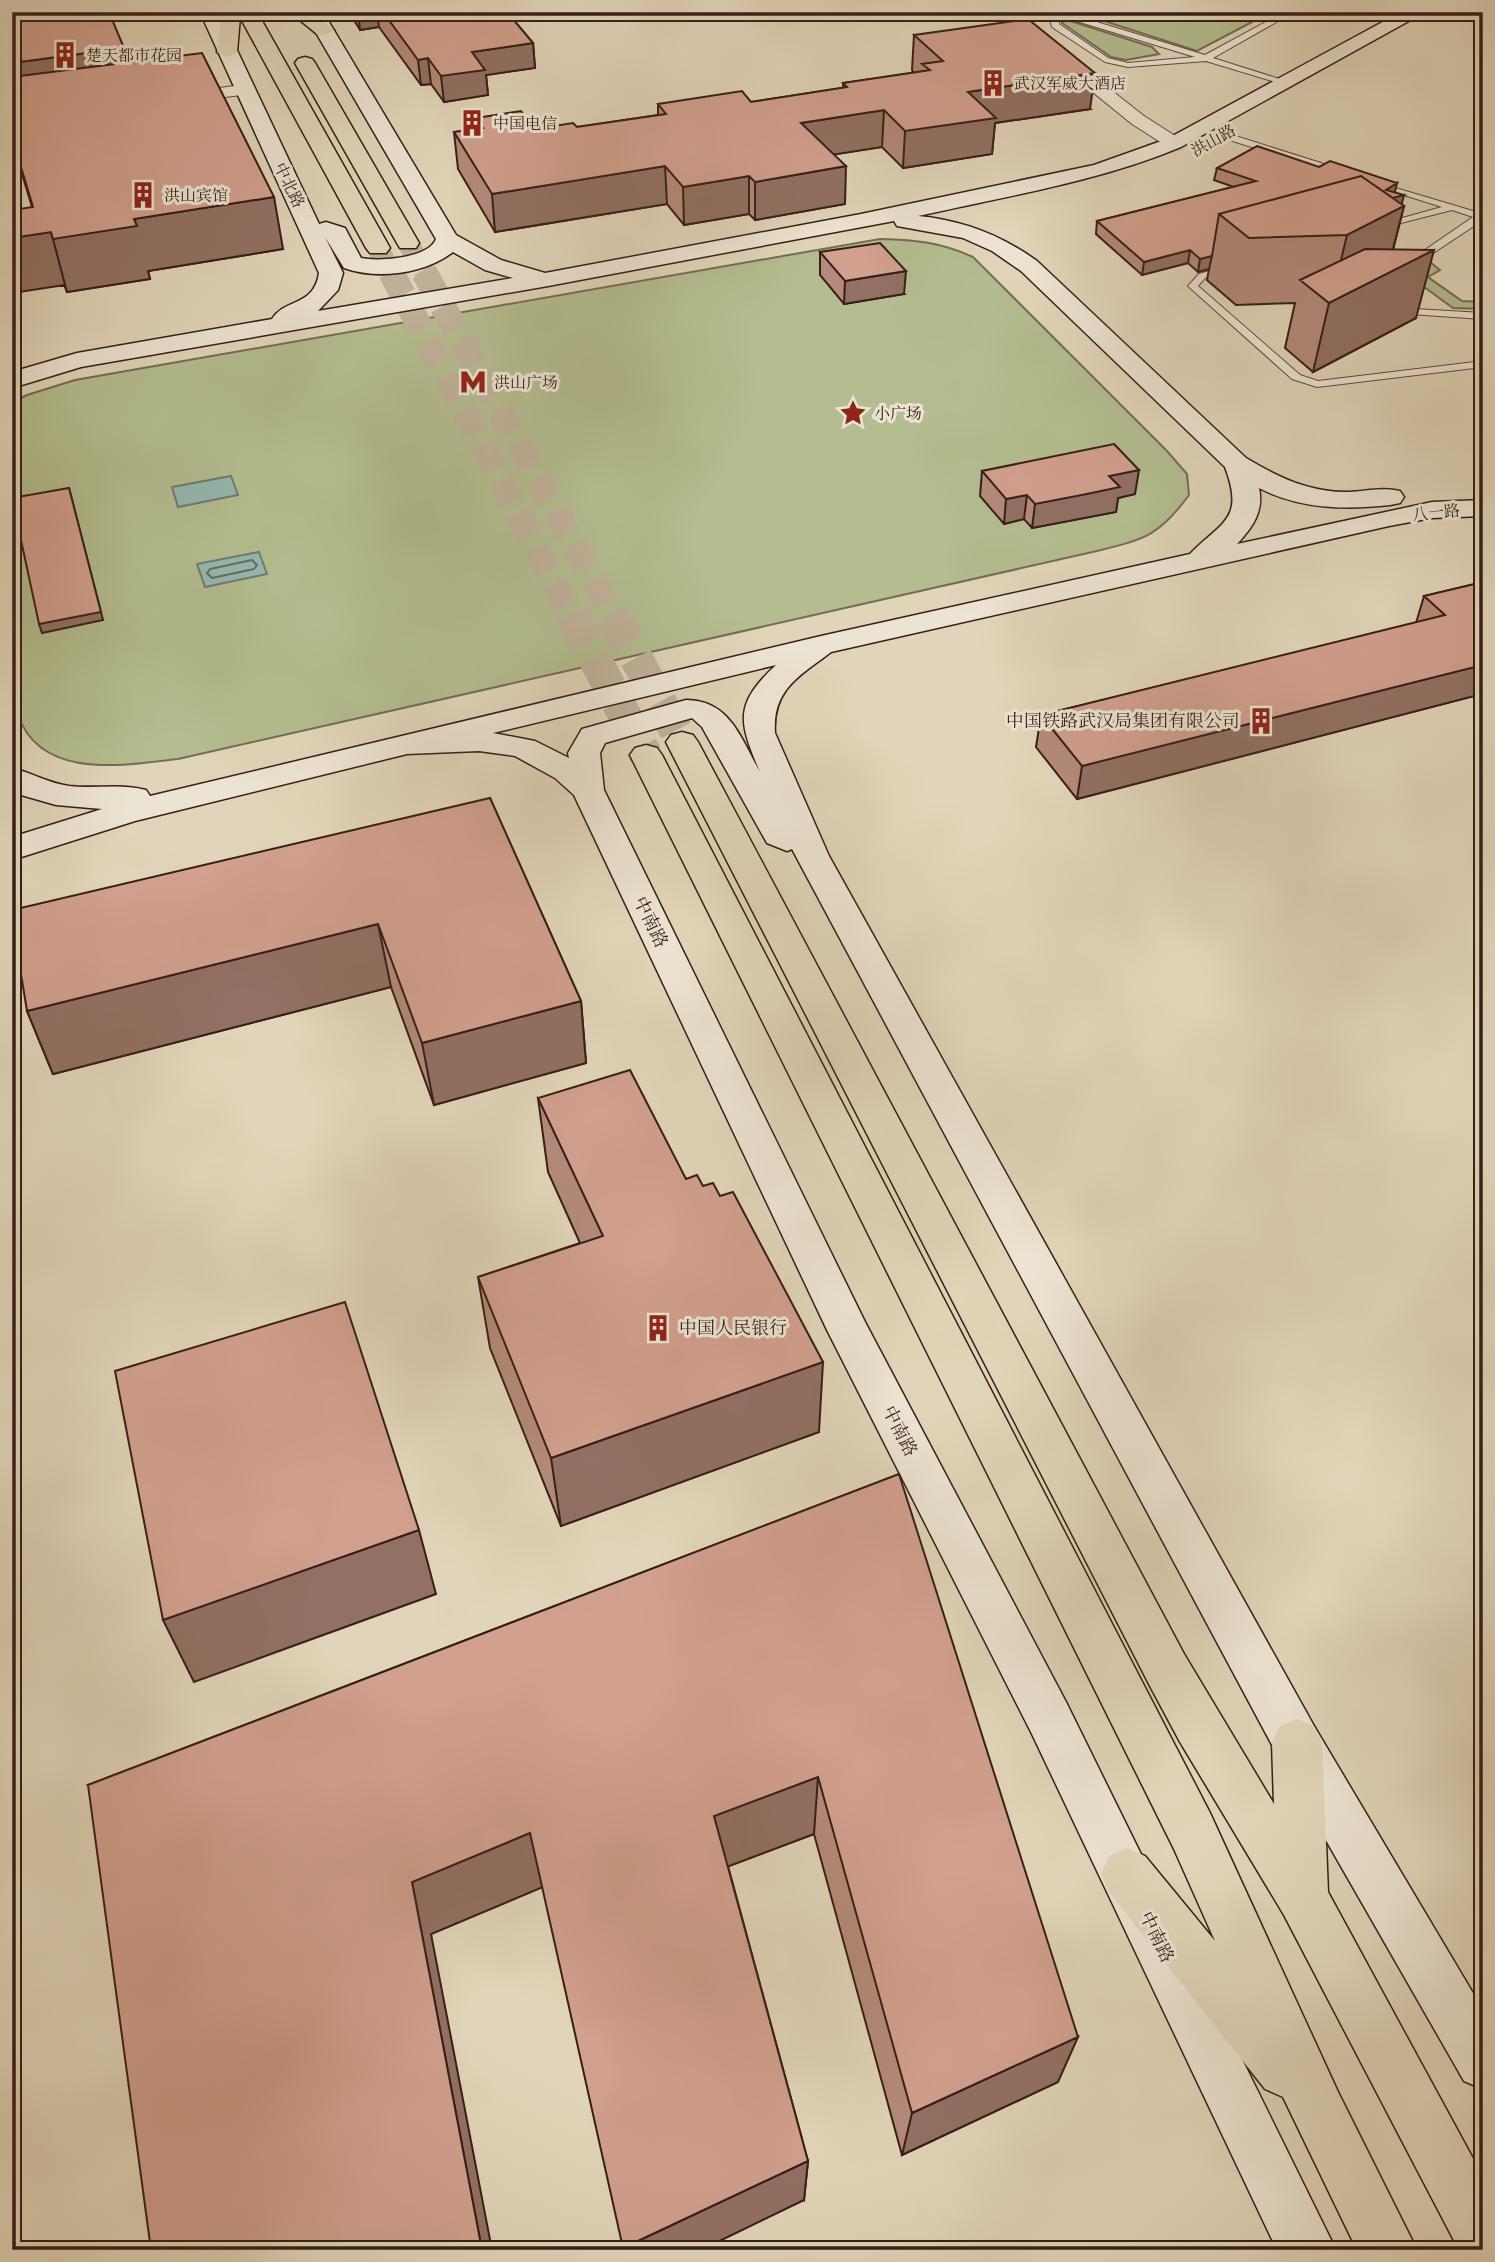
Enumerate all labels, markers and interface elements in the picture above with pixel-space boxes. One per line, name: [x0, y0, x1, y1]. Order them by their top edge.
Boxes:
building icon: 楚天都市花园: [50, 40, 80, 70]
place label: 楚天都市花园: [86, 45, 182, 65]
building icon: 武汉军威大酒店: [978, 68, 1008, 98]
place label: 武汉军威大酒店: [1014, 73, 1126, 93]
building icon: 中国电信: [457, 108, 487, 138]
place label: 中国电信: [493, 113, 557, 133]
street label: 洪山路: [1187, 120, 1239, 160]
street label: 中北路: [270, 159, 310, 211]
building icon: 洪山宾馆: [128, 180, 158, 210]
place label: 洪山宾馆: [164, 185, 228, 205]
metro station icon: 洪山广场: [458, 367, 488, 397]
place label: 洪山广场: [494, 372, 558, 392]
place icon: 小广场: [838, 398, 868, 428]
place label: 小广场: [874, 403, 922, 423]
street label: 八一路: [1411, 500, 1461, 524]
building icon: 中国铁路武汉局集团有限公司: [1246, 706, 1276, 736]
place label: 中国铁路武汉局集团有限公司: [1006, 710, 1240, 732]
street label: 中南路: [629, 893, 673, 951]
building icon: 中国人民银行: [643, 1313, 673, 1343]
place label: 中国人民银行: [679, 1317, 787, 1339]
street label: 中南路: [878, 1402, 922, 1460]
street label: 中南路: [1135, 1908, 1179, 1966]

